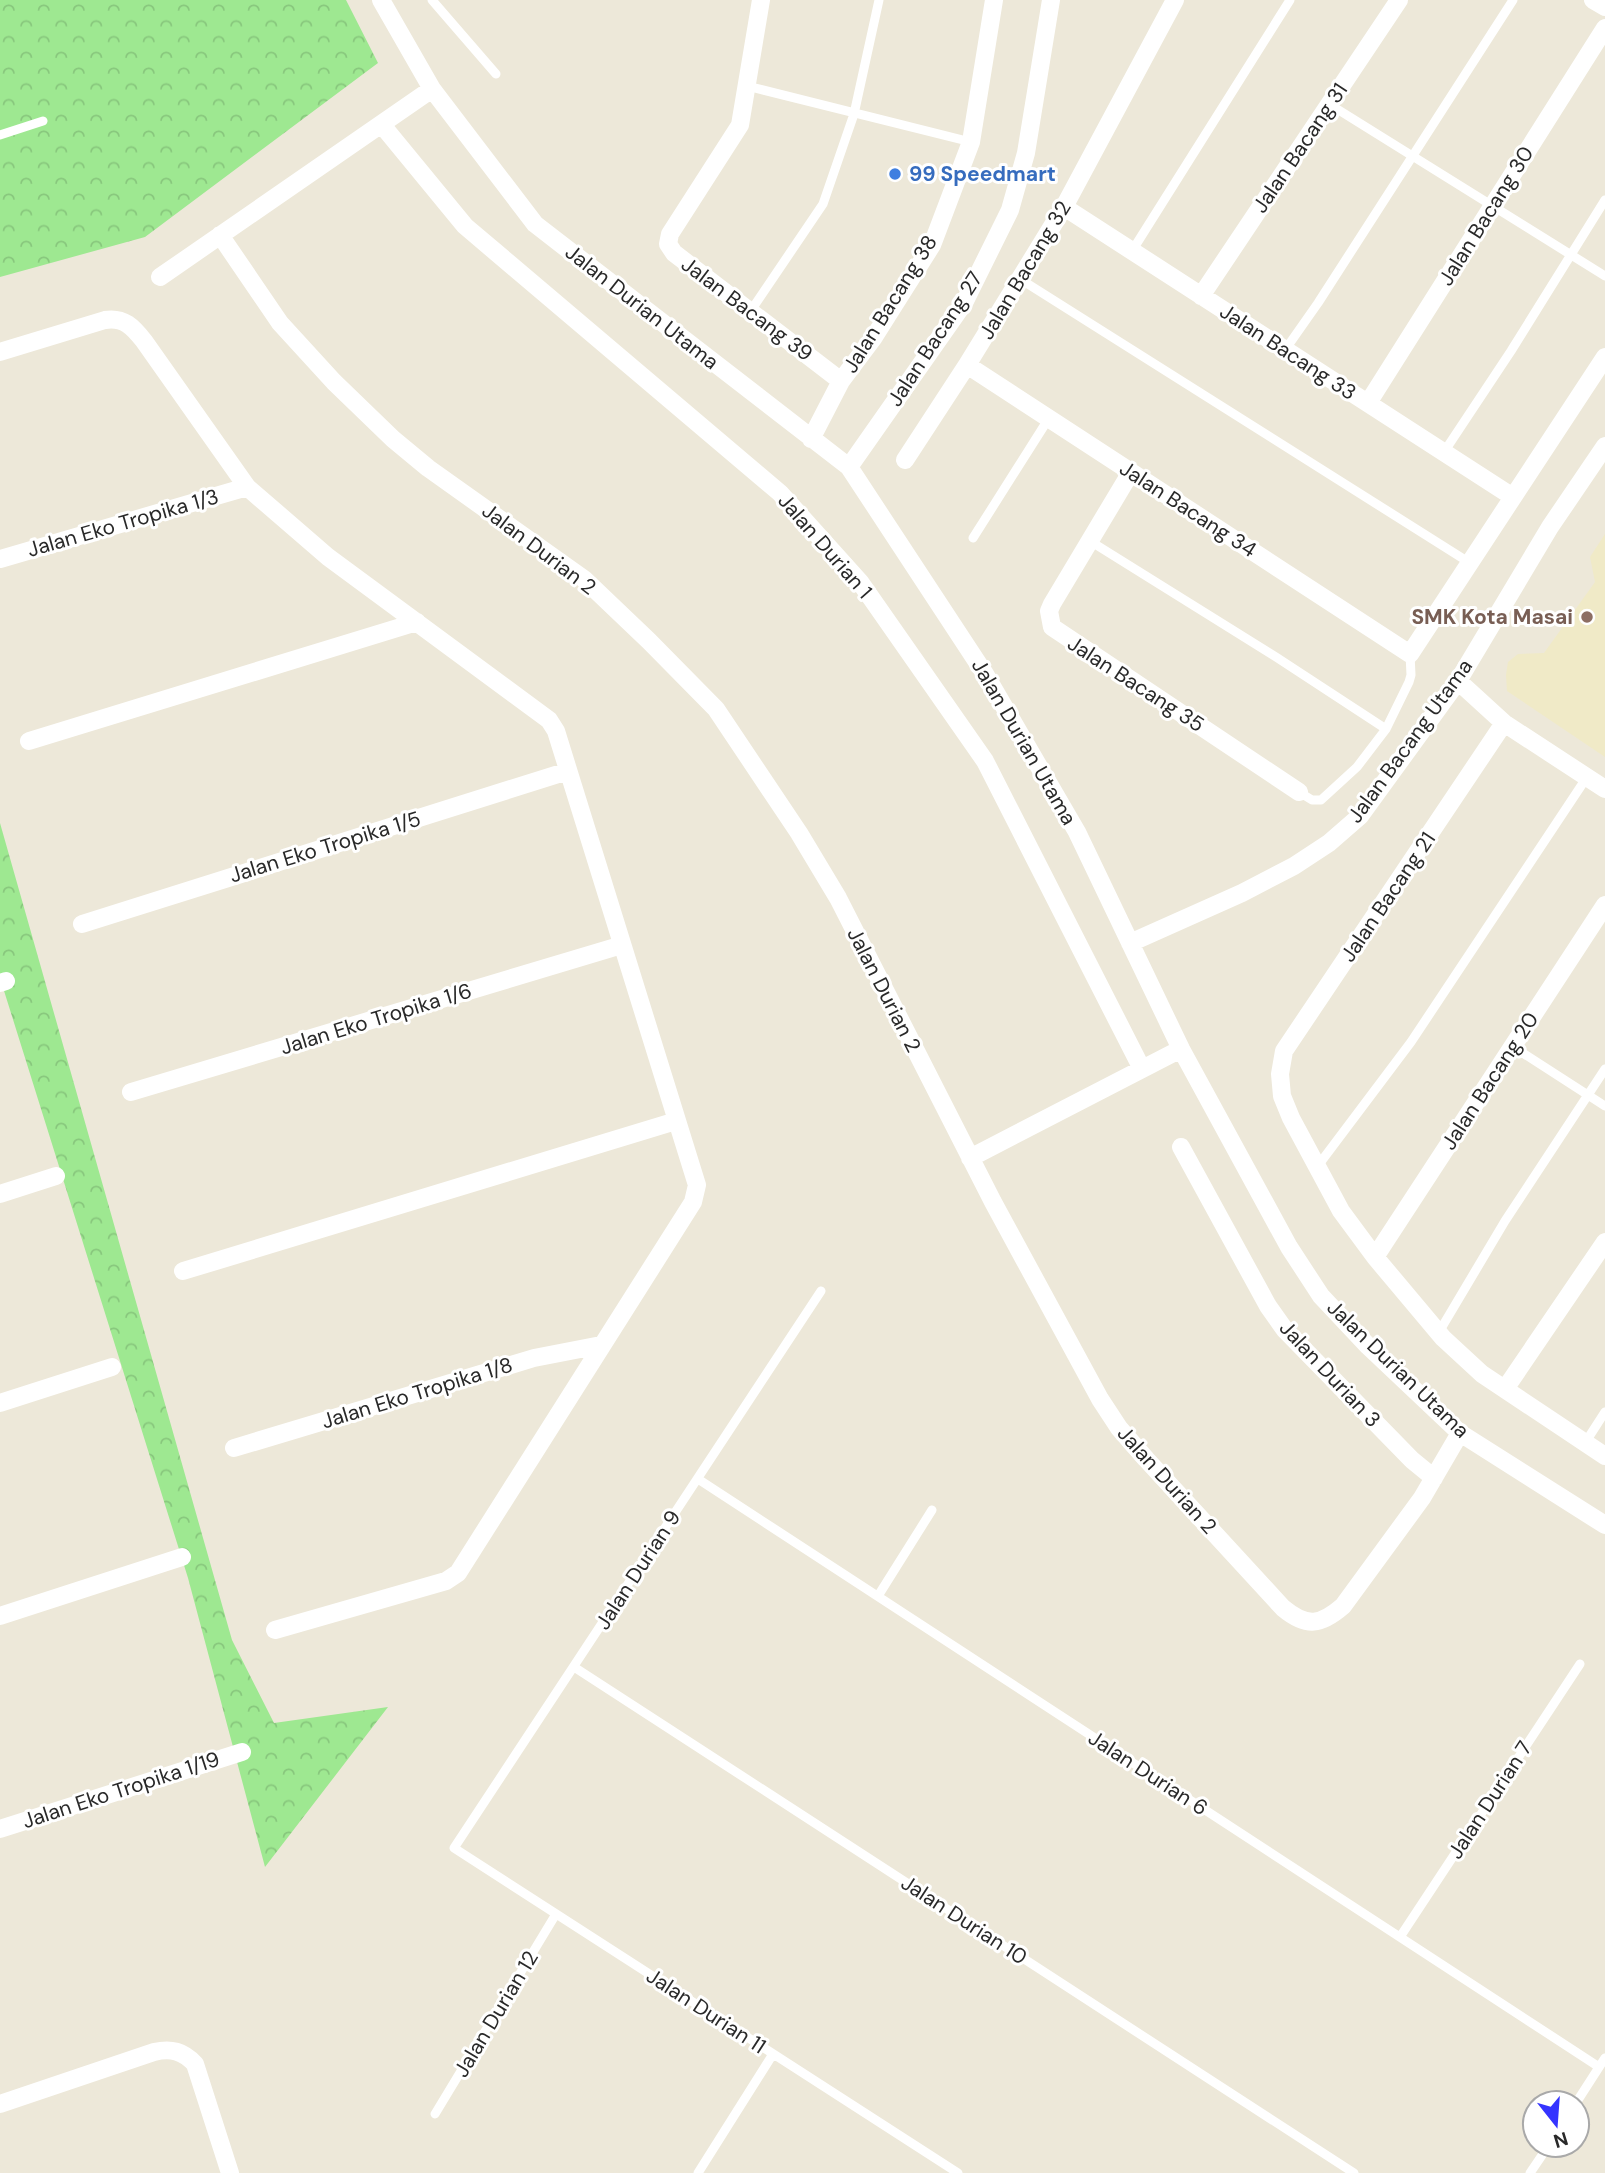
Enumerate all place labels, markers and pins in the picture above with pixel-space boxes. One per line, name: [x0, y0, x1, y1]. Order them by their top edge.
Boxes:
place label: 99 Speedmart: [909, 160, 1056, 188]
marker: 99 Speedmart: [887, 166, 903, 182]
place label: SMK Kota Masai: [1411, 603, 1573, 631]
marker: SMK Kota Masai: [1579, 609, 1595, 625]

